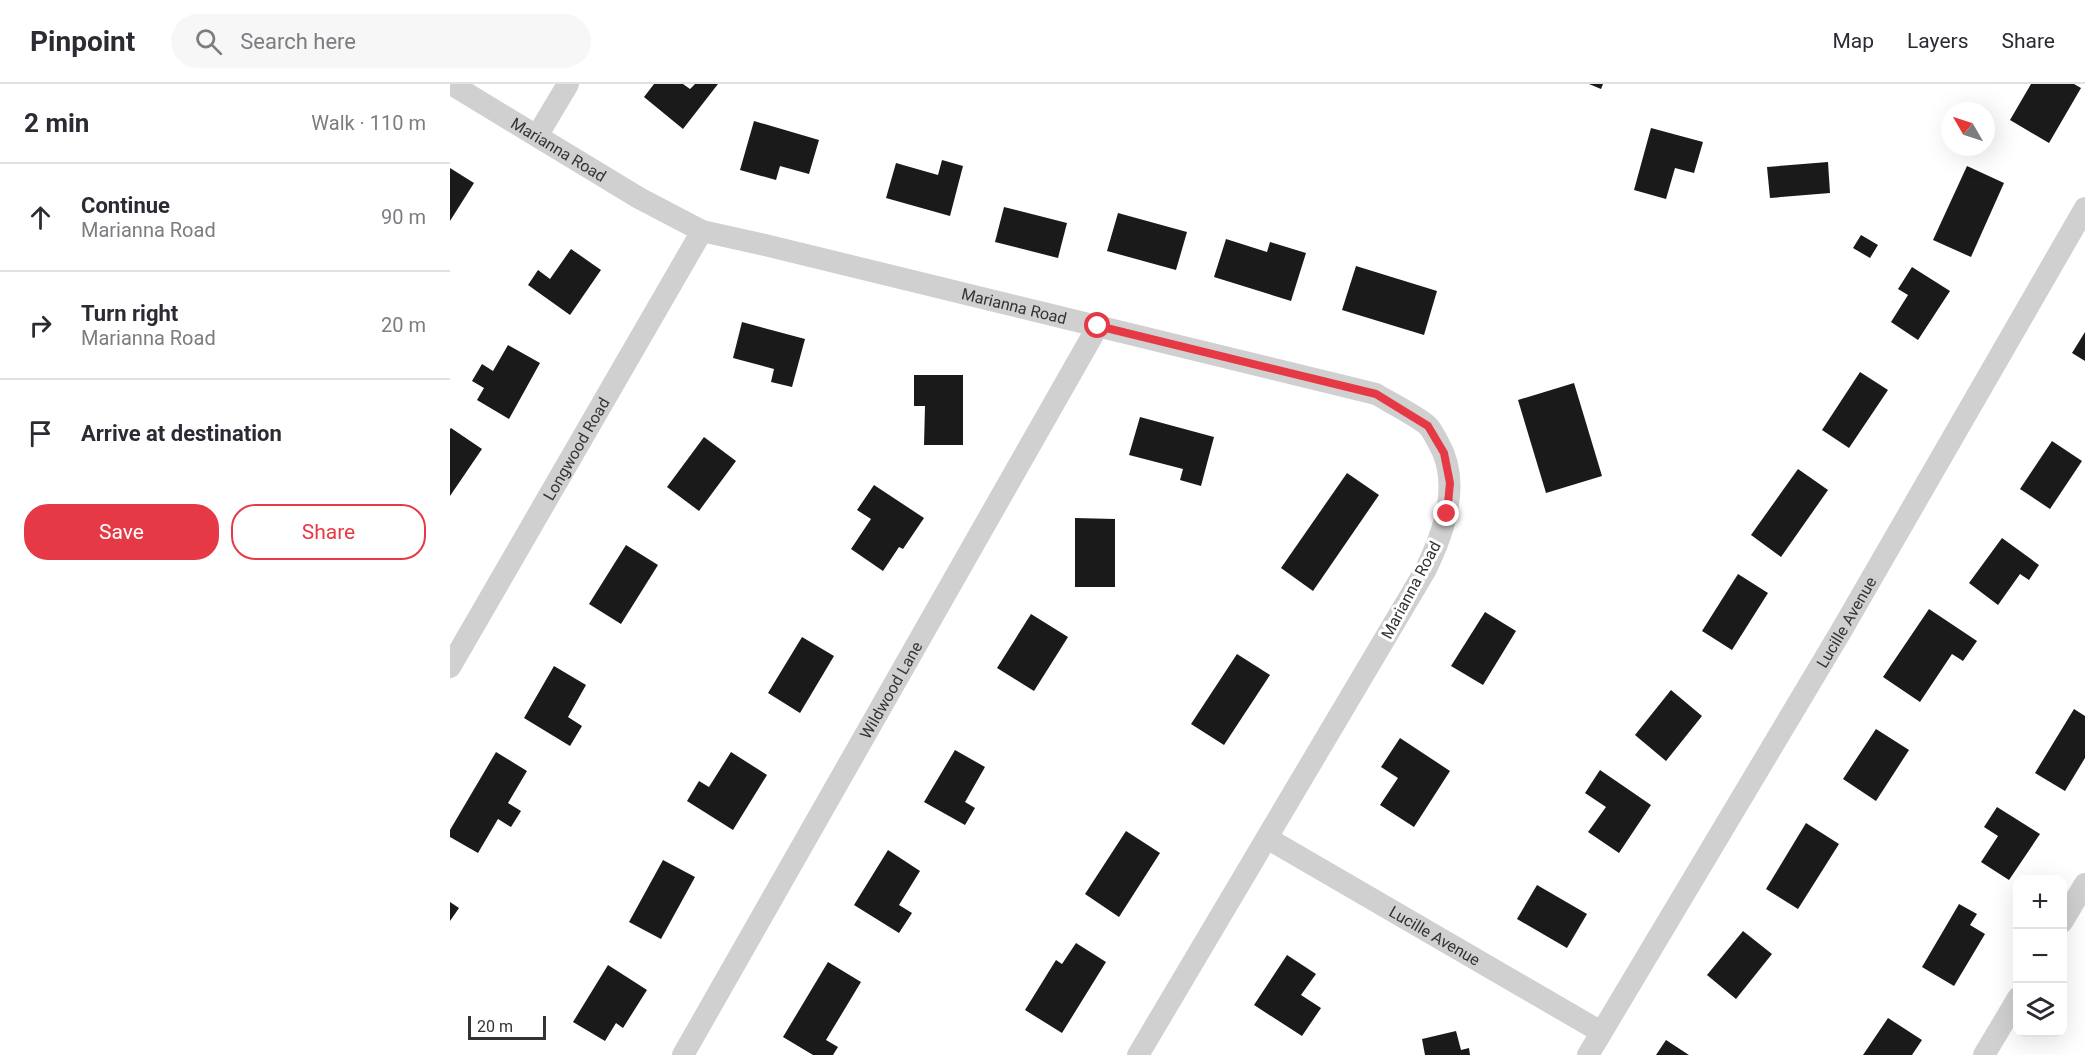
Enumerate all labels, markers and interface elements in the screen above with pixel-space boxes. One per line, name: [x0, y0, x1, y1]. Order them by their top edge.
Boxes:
search box: [171, 14, 591, 68]
text: Pinpoint: [30, 25, 135, 58]
icon: search: [192, 25, 225, 58]
text: Search here: [240, 29, 356, 54]
text: Map: [1832, 29, 1874, 53]
text: Layers: [1907, 29, 1968, 53]
text: Share: [2001, 29, 2055, 53]
north arrow: [1941, 102, 1995, 156]
text: 2 min: [24, 108, 89, 138]
text: Walk · 110 m: [311, 111, 426, 135]
street label: Marianna Road: [508, 113, 610, 185]
text: Continue: [81, 193, 170, 218]
icon: ahead: [24, 201, 57, 234]
text: 90 m: [381, 205, 426, 229]
text: Marianna Road: [81, 218, 216, 242]
street label: Marianna Road: [960, 284, 1069, 328]
text: Turn right: [81, 301, 178, 326]
icon: right: [24, 309, 57, 342]
route start: [1084, 312, 1110, 338]
text: 20 m: [381, 313, 426, 337]
text: Marianna Road: [81, 326, 216, 350]
street label: Longwood Road: [539, 394, 613, 504]
icon: arrive: [24, 417, 57, 450]
text: Arrive at destination: [81, 421, 282, 446]
route end: [1433, 500, 1459, 526]
button: Save: [24, 504, 219, 560]
button: Share: [231, 504, 426, 560]
street label: Marianna Road: [1377, 538, 1445, 642]
street label: Lucille Avenue: [1812, 573, 1880, 671]
street label: Wildwood Lane: [856, 638, 926, 742]
map controls: [2013, 875, 2067, 1037]
button: +: [2013, 875, 2067, 929]
street label: Lucille Avenue: [1386, 902, 1484, 969]
button: −: [2013, 929, 2067, 983]
button: layers: [2013, 983, 2067, 1037]
scale bar: [468, 1013, 546, 1040]
text: 20 m: [477, 1017, 513, 1036]

